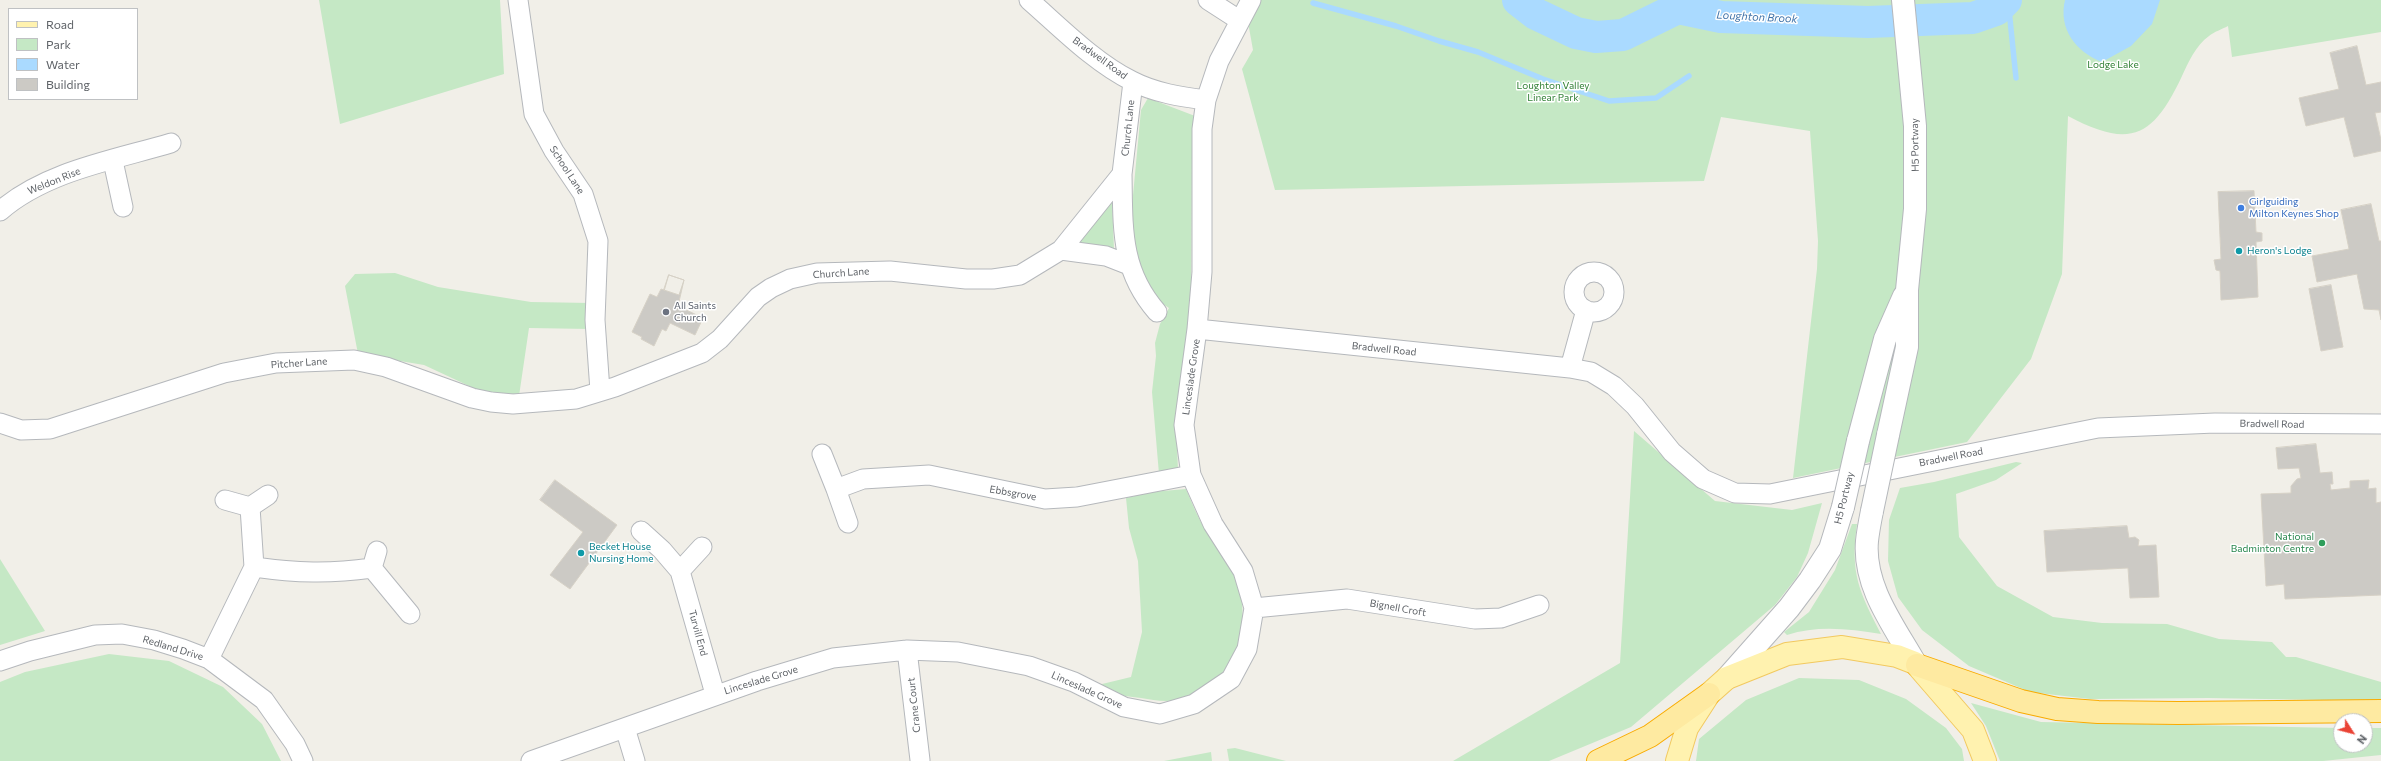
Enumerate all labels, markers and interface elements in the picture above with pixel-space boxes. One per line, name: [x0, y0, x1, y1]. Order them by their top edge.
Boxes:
legend: [8, 8, 138, 100]
water label: Loughton Brook: [1716, 8, 1798, 26]
text: Road: [46, 17, 74, 31]
street label: Bradwell Road: [1070, 34, 1130, 82]
text: Park: [46, 37, 71, 51]
text: Water: [46, 57, 80, 71]
park label: Lodge Lake: [2087, 59, 2139, 71]
text: Building: [46, 77, 90, 91]
park label: Loughton Valley Linear Park: [1516, 80, 1590, 104]
street label: Church Lane: [1119, 99, 1137, 157]
street label: H5 Portway: [1909, 118, 1921, 172]
street label: School Lane: [547, 144, 587, 196]
street label: Weldon Rise: [26, 165, 82, 197]
place label: Girlguiding Milton Keynes Shop: [2249, 196, 2339, 220]
marker: Girlguiding Milton Keynes Shop: [2236, 203, 2246, 213]
place label: Heron's Lodge: [2247, 245, 2312, 257]
marker: Heron's Lodge: [2234, 246, 2244, 256]
street label: Church Lane: [812, 265, 870, 281]
place label: All Saints Church: [674, 300, 716, 324]
marker: All Saints Church: [661, 307, 671, 317]
street label: Linceslade Grove: [1180, 338, 1202, 416]
street label: Bradwell Road: [1351, 340, 1417, 358]
street label: Pitcher Lane: [270, 355, 328, 371]
street label: Bradwell Road: [2239, 417, 2305, 431]
street label: Bradwell Road: [1918, 445, 1984, 469]
street label: H5 Portway: [1832, 471, 1856, 525]
street label: Ebbsgrove: [989, 483, 1037, 503]
place label: National Badminton Centre: [2231, 531, 2314, 554]
marker: National Badminton Centre: [2317, 538, 2327, 548]
place label: Becket House Nursing Home: [589, 541, 654, 564]
marker: Becket House Nursing Home: [576, 548, 586, 558]
street label: Bignell Croft: [1369, 597, 1427, 619]
street label: Turvill End: [686, 609, 710, 657]
street label: Redland Drive: [141, 633, 205, 663]
street label: Linceslade Grove: [723, 663, 799, 697]
street label: Linceslade Grove: [1050, 669, 1124, 711]
street label: Crane Court: [905, 677, 923, 733]
north arrow: [2333, 713, 2373, 753]
text: N: [2355, 733, 2370, 747]

